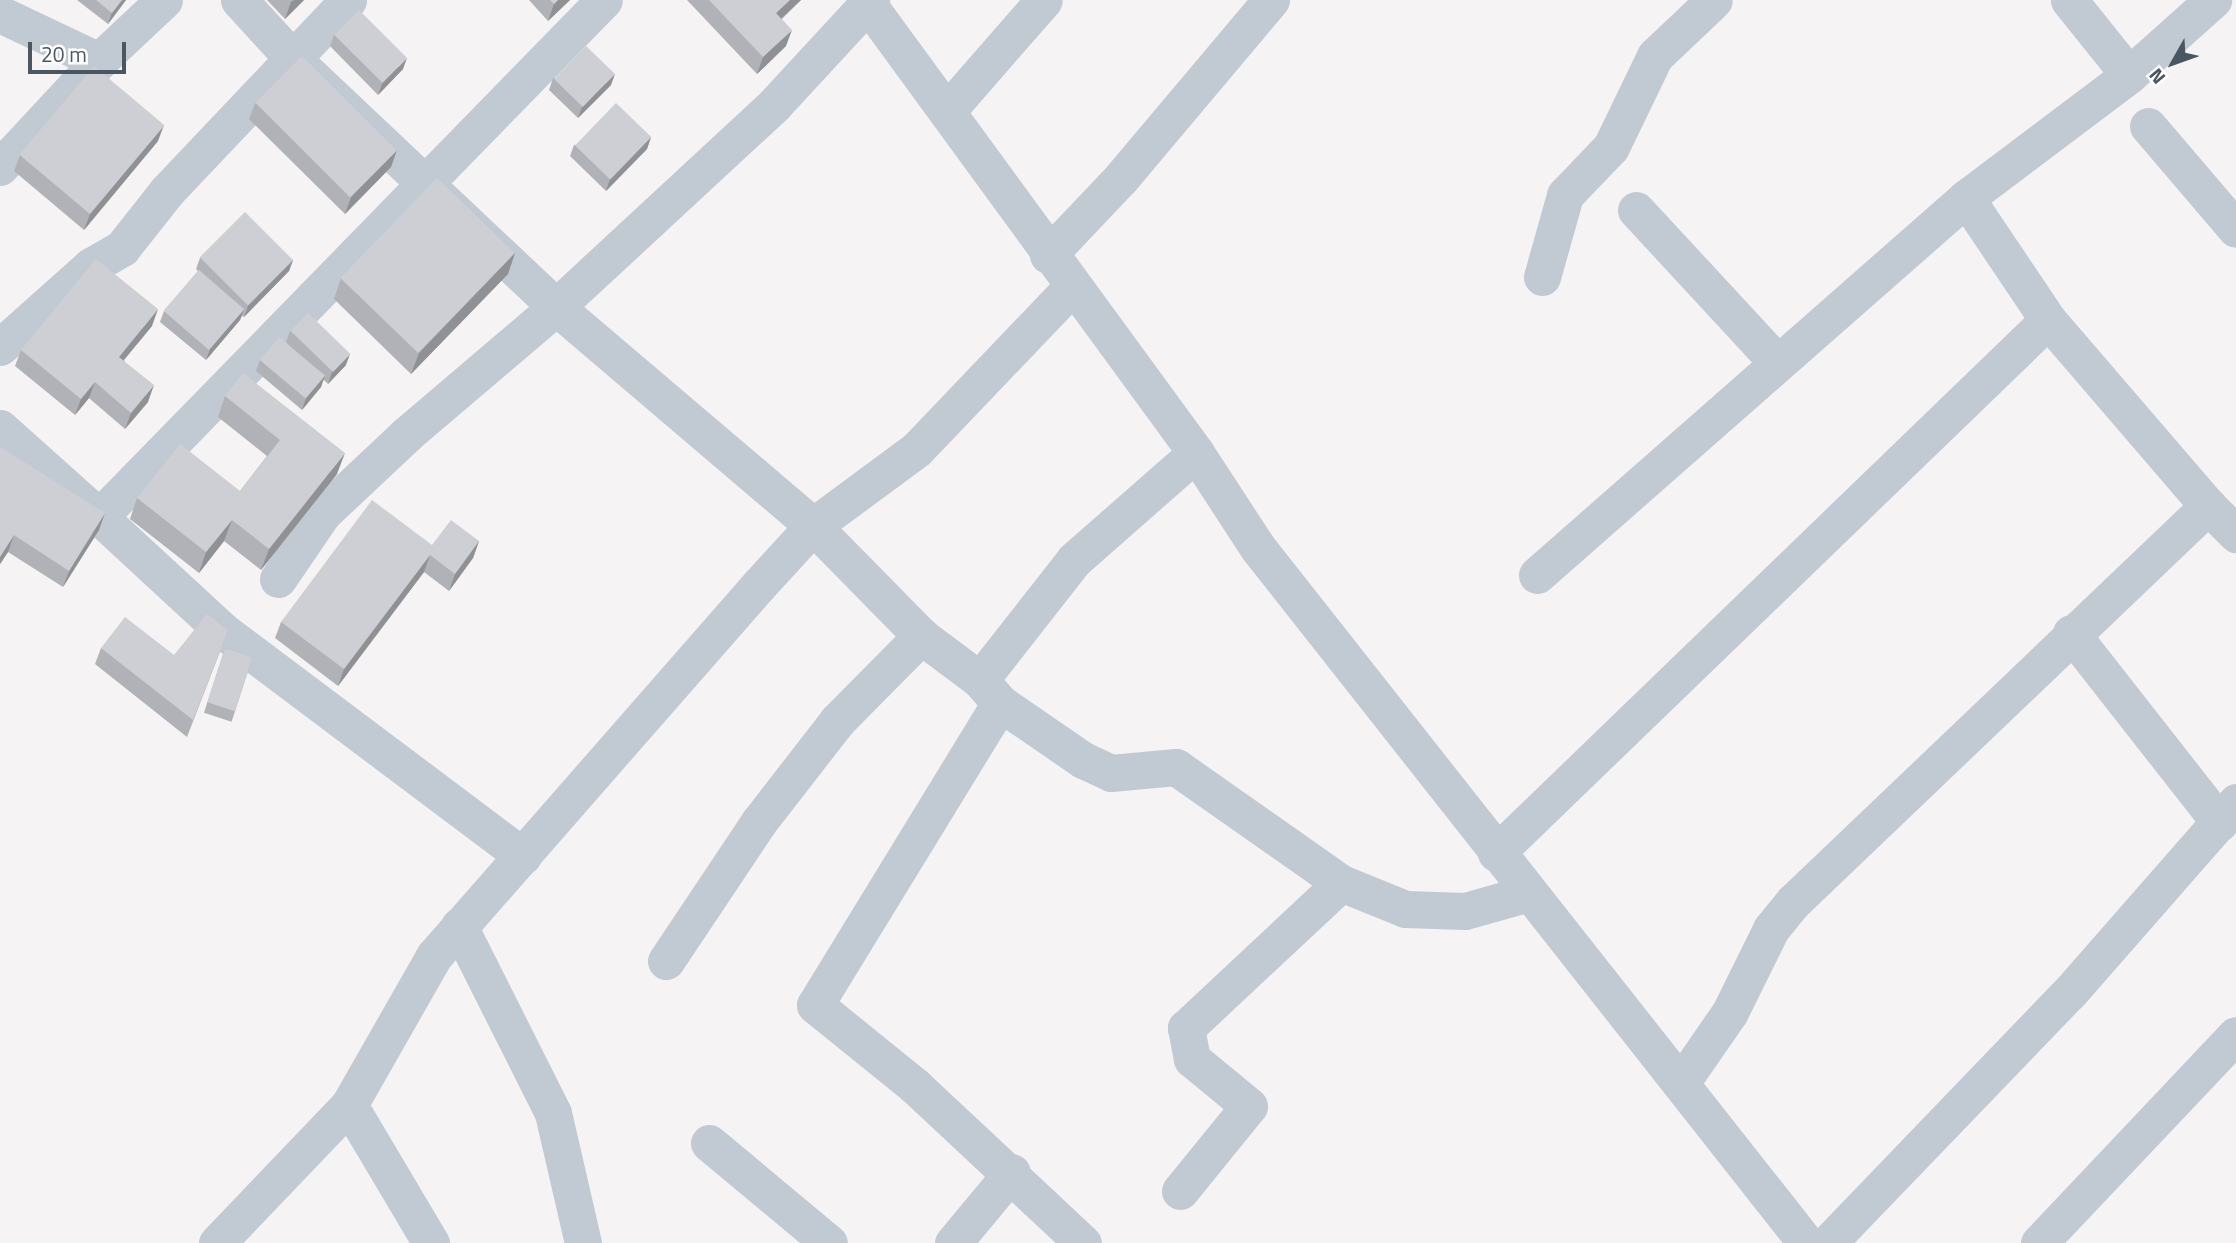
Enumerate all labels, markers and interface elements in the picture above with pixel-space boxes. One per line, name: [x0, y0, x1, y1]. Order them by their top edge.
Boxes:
scale bar: [32, 28, 130, 72]
north arrow: [2138, 28, 2208, 98]
text: 20 m: [41, 38, 87, 70]
text: N: [2141, 62, 2172, 91]

